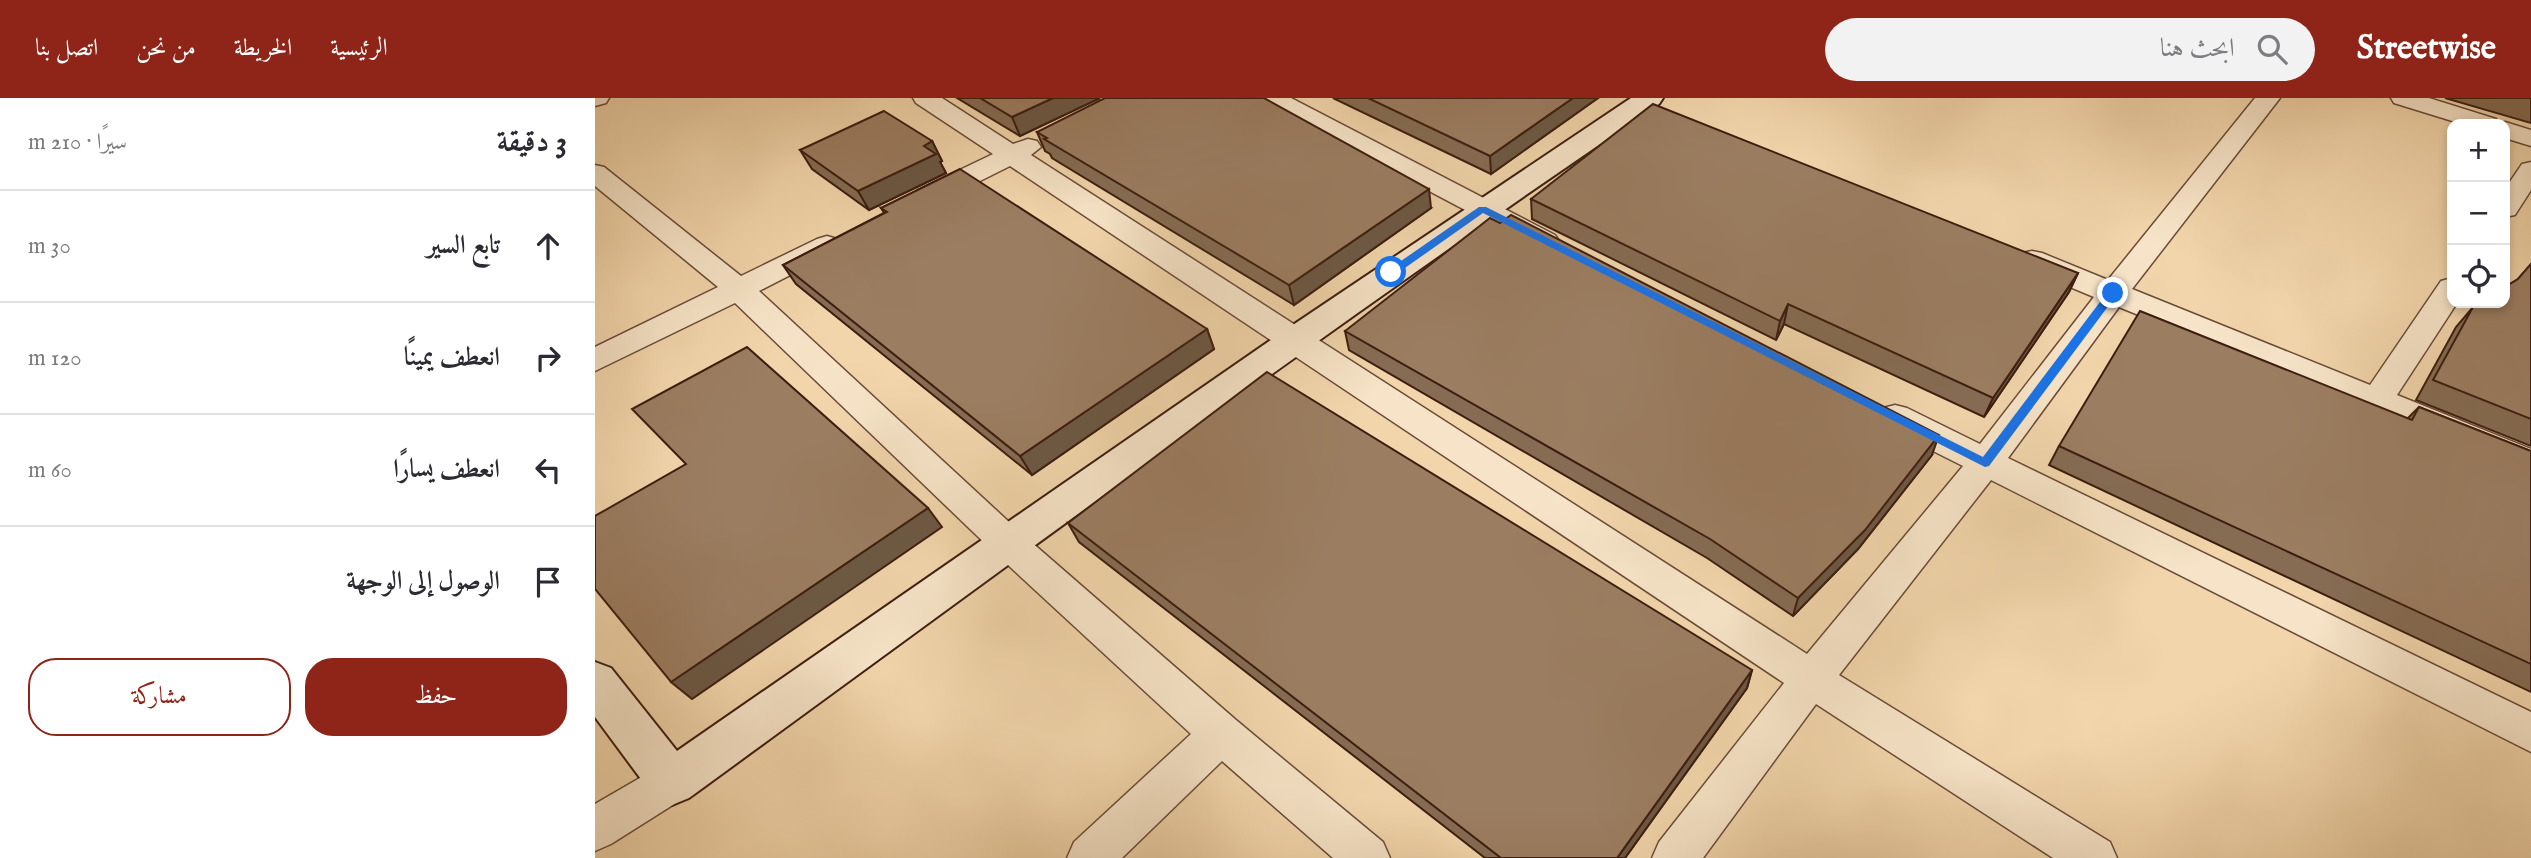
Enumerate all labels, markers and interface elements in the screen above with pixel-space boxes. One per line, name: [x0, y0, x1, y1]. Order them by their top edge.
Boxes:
search box: [1825, 18, 2315, 81]
text: Streetwise: [2357, 28, 2496, 70]
icon: search: [2253, 30, 2291, 68]
text: ابحث هنا: [2160, 32, 2235, 65]
text: اتصل بنا: [35, 33, 98, 64]
text: من نحن: [136, 33, 196, 64]
text: الخريطة: [234, 33, 292, 64]
text: الرئيسية: [330, 33, 388, 64]
map controls: [2447, 119, 2510, 308]
button: +: [2447, 119, 2510, 182]
text: 3 دقيقة: [497, 124, 567, 162]
text: سيرًا · 210 m: [28, 128, 127, 157]
button: −: [2447, 182, 2510, 245]
icon: ahead: [529, 227, 567, 265]
text: تابع السير: [426, 229, 500, 262]
text: 30 m: [28, 232, 71, 261]
button: locate: [2447, 245, 2510, 308]
route start: [1375, 256, 1406, 287]
route end: [2097, 277, 2128, 308]
icon: right: [529, 339, 567, 377]
text: انعطف يمينًا: [404, 341, 500, 374]
text: 120 m: [28, 344, 81, 373]
icon: left: [529, 451, 567, 489]
text: انعطف يسارًا: [393, 453, 500, 486]
text: 60 m: [28, 456, 72, 485]
icon: arrive: [529, 563, 567, 601]
text: الوصول إلى الوجهة: [346, 565, 500, 598]
button: مشاركة: [28, 658, 291, 736]
button: حفظ: [305, 658, 567, 736]

